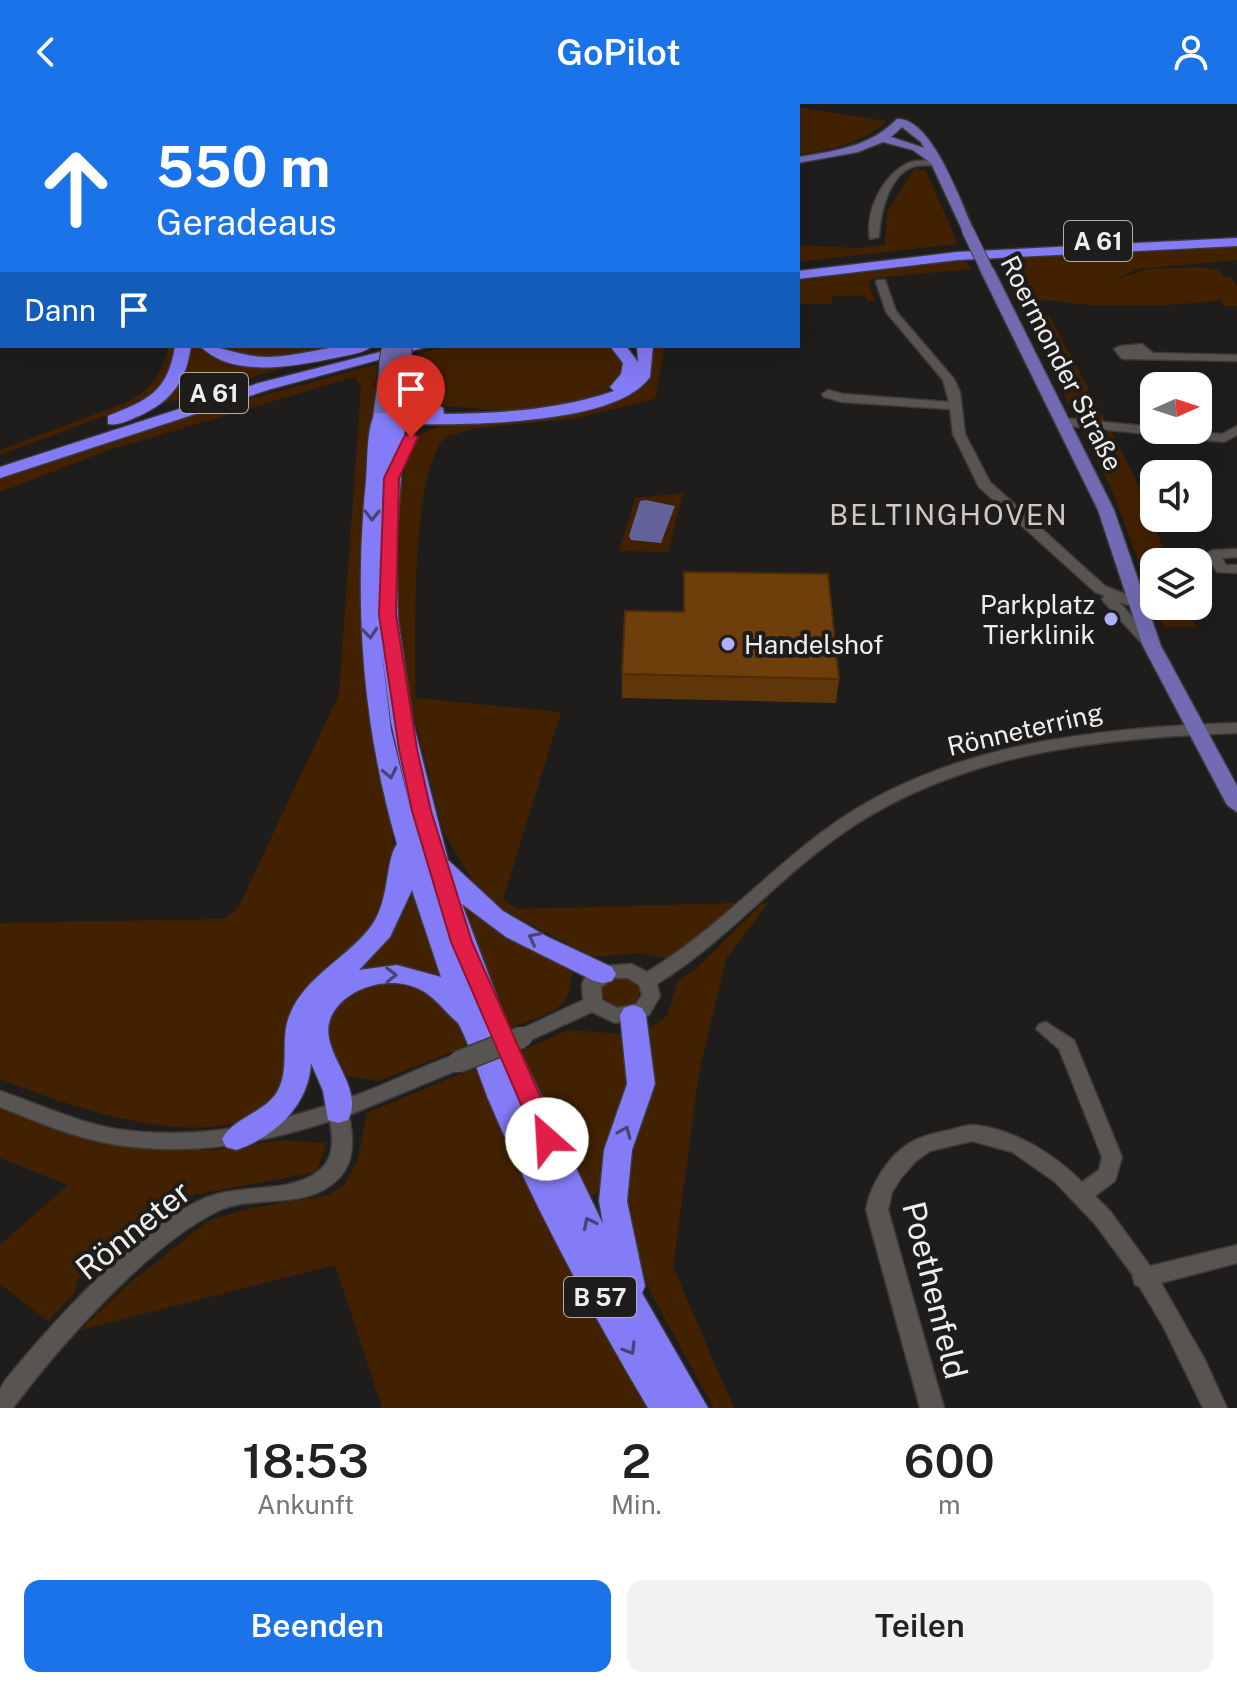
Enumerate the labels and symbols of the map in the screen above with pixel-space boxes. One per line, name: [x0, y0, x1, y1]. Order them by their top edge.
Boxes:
road number: A 61: [1064, 221, 1132, 261]
street label: Roermonder Straße: [994, 250, 1130, 476]
pin: [377, 355, 445, 437]
north arrow: [1140, 372, 1212, 444]
road number: A 61: [180, 373, 248, 413]
district label: BELTINGHOVEN: [829, 498, 1069, 531]
one-way arrow: [363, 509, 380, 522]
place label: Parkplatz Tierklinik: [980, 589, 1095, 650]
marker: Parkplatz Tierklinik: [1102, 610, 1120, 628]
one-way arrow: [361, 626, 378, 639]
place label: Handelshof: [744, 629, 884, 660]
marker: Handelshof: [719, 635, 737, 653]
street label: Rönneterring: [944, 696, 1106, 762]
one-way arrow: [381, 765, 398, 779]
one-way arrow: [527, 933, 542, 948]
one-way arrow: [385, 966, 398, 983]
position arrow: [505, 1097, 589, 1181]
one-way arrow: [616, 1126, 632, 1140]
street label: Rönneter: [68, 1173, 198, 1287]
street label: Poethenfeld: [895, 1198, 975, 1382]
one-way arrow: [583, 1217, 599, 1232]
road number: B 57: [564, 1277, 636, 1317]
one-way arrow: [621, 1340, 636, 1355]

